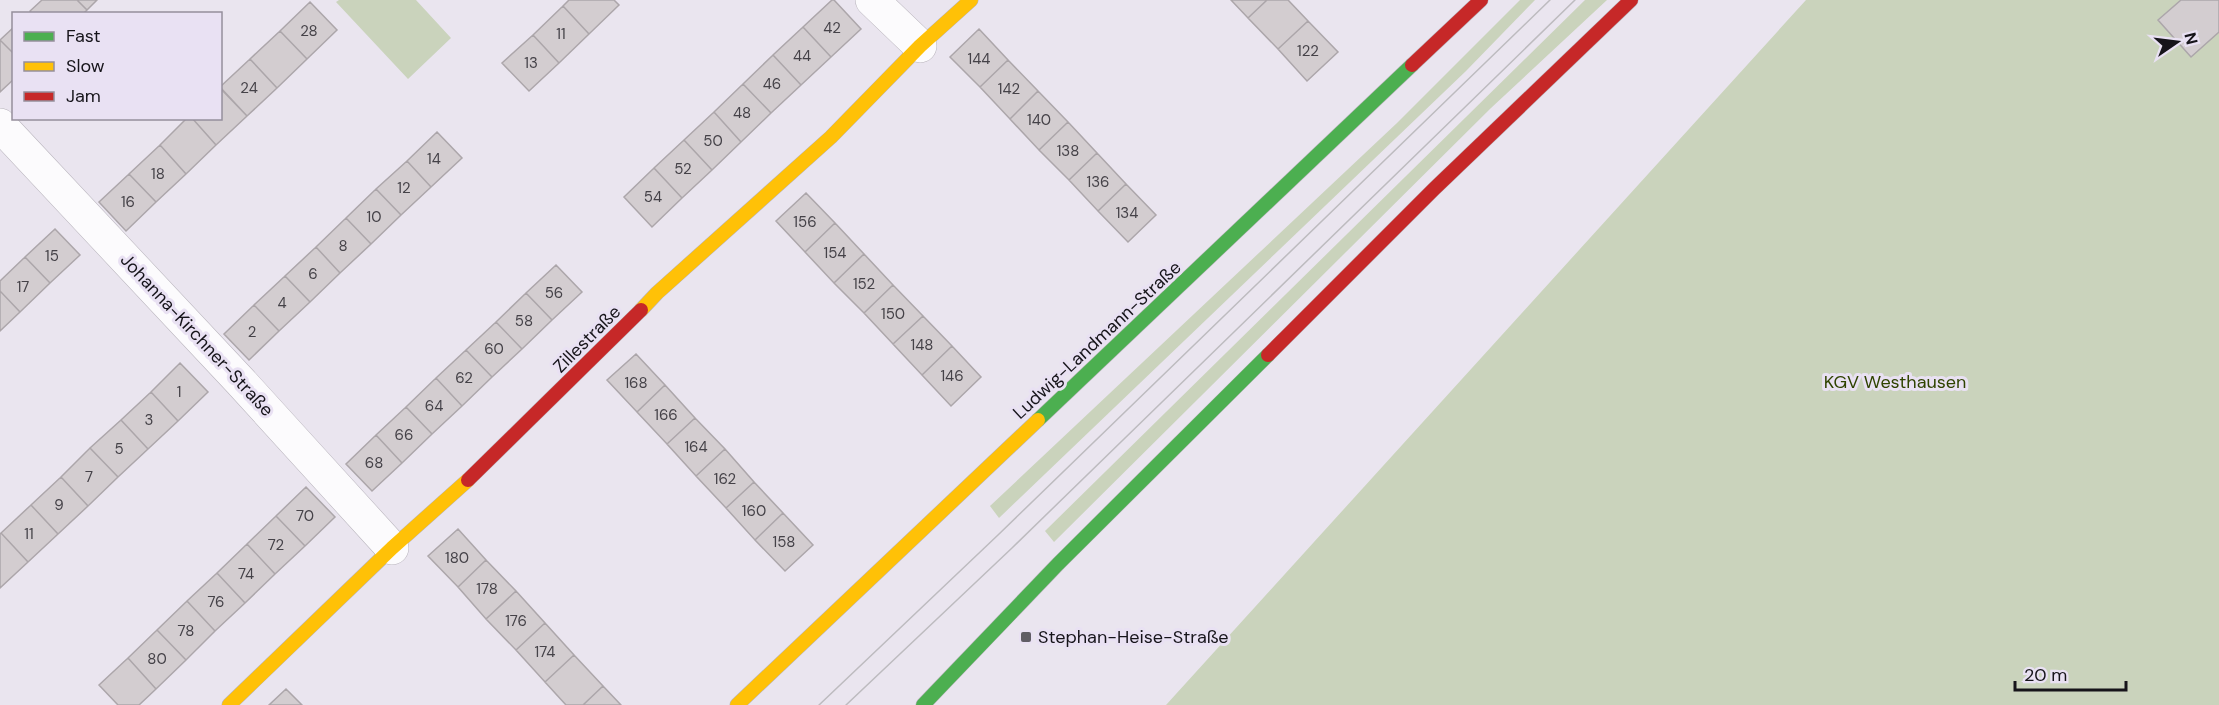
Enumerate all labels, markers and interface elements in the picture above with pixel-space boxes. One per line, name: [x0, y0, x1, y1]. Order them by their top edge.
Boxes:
legend: [12, 12, 222, 120]
north arrow: [2147, 12, 2207, 72]
house number: 42: [823, 18, 841, 38]
house number: 28: [300, 21, 318, 41]
text: Fast: [66, 24, 101, 48]
house number: 11: [556, 24, 566, 44]
text: N: [2179, 30, 2203, 47]
house number: 122: [1297, 41, 1319, 61]
house number: 44: [793, 46, 811, 66]
house number: 144: [968, 49, 990, 69]
house number: 13: [524, 53, 538, 73]
text: Slow: [66, 54, 105, 78]
house number: 46: [763, 74, 781, 94]
house number: 24: [240, 78, 258, 98]
house number: 142: [998, 79, 1020, 99]
text: Jam: [66, 84, 101, 108]
house number: 48: [733, 103, 751, 123]
house number: 140: [1027, 110, 1051, 130]
house number: 50: [703, 131, 723, 151]
house number: 138: [1057, 141, 1079, 161]
house number: 14: [427, 149, 441, 169]
house number: 52: [674, 159, 692, 179]
house number: 18: [151, 164, 165, 184]
house number: 136: [1087, 172, 1109, 192]
house number: 12: [397, 178, 411, 198]
house number: 54: [644, 187, 662, 207]
house number: 16: [121, 192, 135, 212]
house number: 134: [1116, 203, 1138, 223]
house number: 10: [367, 207, 381, 227]
house number: 156: [793, 212, 817, 232]
house number: 8: [338, 236, 348, 256]
house number: 154: [824, 243, 846, 263]
house number: 15: [45, 246, 59, 266]
street label: Johanna-Kirchner-Straße: [115, 248, 279, 422]
street label: Ludwig-Landmann-Straße: [1008, 256, 1186, 424]
house number: 6: [308, 264, 318, 284]
house number: 152: [853, 274, 875, 294]
house number: 17: [17, 277, 29, 297]
house number: 56: [545, 283, 563, 303]
house number: 4: [277, 293, 287, 313]
street label: Zillestraße: [548, 300, 626, 378]
house number: 150: [881, 304, 905, 324]
house number: 58: [515, 311, 533, 331]
house number: 2: [248, 322, 256, 342]
house number: 148: [911, 335, 933, 355]
house number: 60: [484, 339, 504, 359]
house number: 146: [940, 366, 964, 386]
house number: 62: [455, 368, 473, 388]
park label: KGV Westhausen: [1824, 370, 1966, 394]
house number: 168: [624, 373, 648, 393]
house number: 1: [177, 382, 181, 402]
house number: 64: [425, 396, 443, 416]
house number: 166: [654, 405, 678, 425]
house number: 3: [145, 410, 153, 430]
house number: 66: [395, 425, 413, 445]
house number: 164: [684, 437, 708, 457]
house number: 5: [114, 439, 124, 459]
house number: 68: [365, 453, 383, 473]
house number: 7: [85, 467, 93, 487]
house number: 162: [714, 469, 736, 489]
house number: 9: [54, 495, 64, 515]
house number: 160: [742, 501, 766, 521]
house number: 70: [296, 506, 314, 526]
house number: 11: [24, 524, 34, 544]
house number: 158: [773, 532, 795, 552]
house number: 72: [268, 535, 284, 555]
house number: 180: [445, 548, 469, 568]
house number: 74: [238, 564, 254, 584]
house number: 178: [476, 579, 498, 599]
house number: 76: [207, 592, 225, 612]
house number: 176: [505, 611, 527, 631]
house number: 78: [178, 621, 194, 641]
place label: Stephan-Heise-Straße: [1038, 625, 1229, 649]
marker: Stephan-Heise-Straße: [1019, 630, 1033, 644]
house number: 174: [535, 642, 555, 662]
house number: 80: [147, 649, 167, 669]
scale bar: [2015, 654, 2126, 692]
text: 20 m: [2024, 663, 2067, 687]

